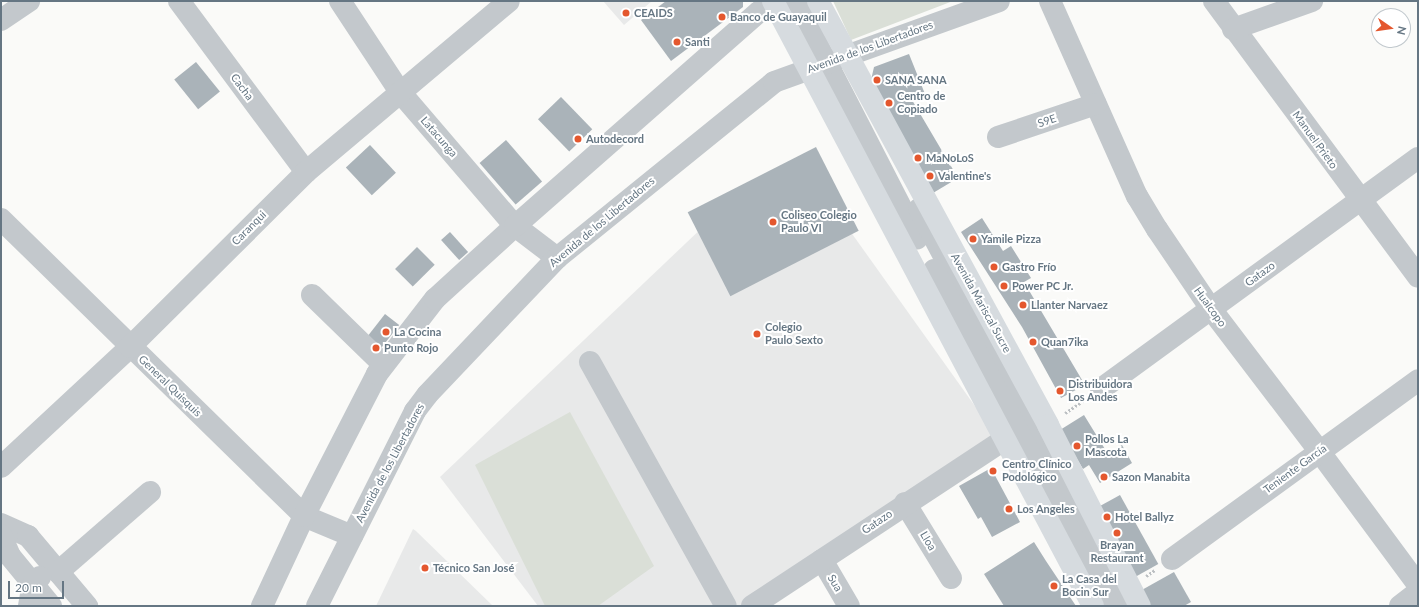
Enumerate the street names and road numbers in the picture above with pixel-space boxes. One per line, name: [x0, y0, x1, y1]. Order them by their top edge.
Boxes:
street label: Avenida de los Libertadores: [805, 18, 935, 76]
street label: Cacha: [228, 71, 256, 103]
street label: Manuel Prieto: [1290, 109, 1340, 171]
street label: S9E: [1036, 112, 1058, 130]
street label: Latacunga: [418, 114, 460, 160]
street label: Avenida de los Libertadores: [547, 174, 657, 270]
street label: Caranqui: [229, 208, 269, 248]
street label: Avenida Mariscal Sucre: [948, 251, 1014, 355]
street label: Gatazo: [1242, 259, 1278, 289]
street label: Hualcopo: [1191, 284, 1229, 330]
street label: General Quisquis: [136, 353, 204, 419]
street label: Avenida de los Libertadores: [353, 401, 427, 525]
street label: Teniente García: [1261, 442, 1329, 496]
street label: Gatazo: [859, 507, 895, 537]
street label: Lloa: [917, 529, 939, 553]
street label: Sua: [825, 572, 845, 594]

